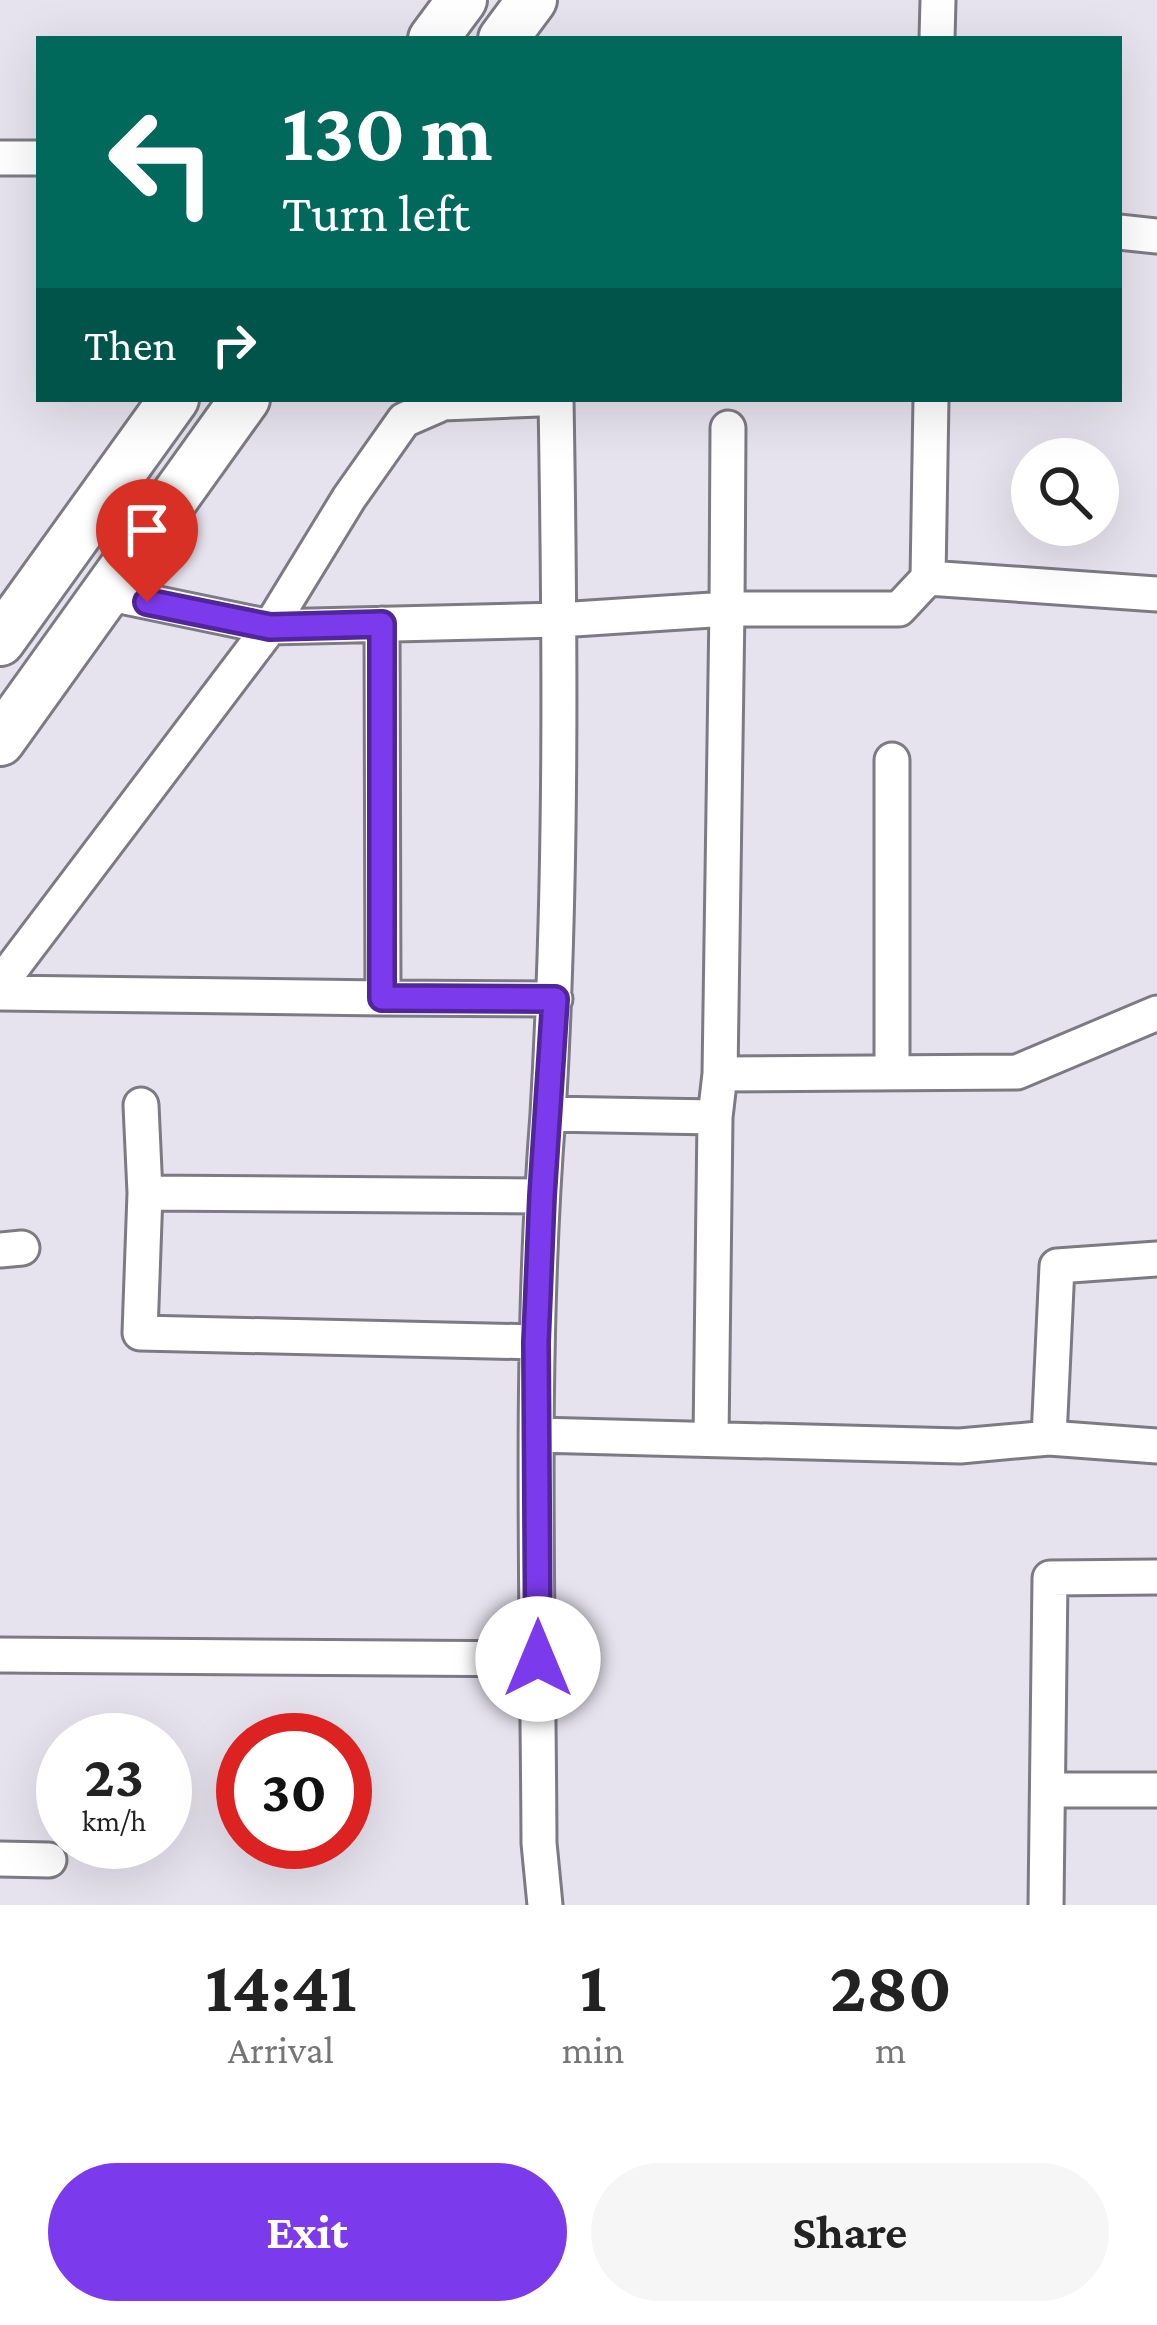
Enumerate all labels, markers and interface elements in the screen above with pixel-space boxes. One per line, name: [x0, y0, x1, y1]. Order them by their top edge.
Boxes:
icon: left: [84, 84, 240, 240]
text: 130 m: [282, 85, 493, 178]
text: Turn left: [282, 183, 470, 243]
icon: right: [201, 312, 267, 378]
text: Then: [84, 320, 177, 370]
map controls: [1011, 438, 1119, 546]
button: search: [1011, 438, 1119, 546]
pin: [96, 479, 198, 602]
icon: arrive: [114, 497, 180, 563]
position arrow: [475, 1596, 601, 1722]
speed limit sign: 30: [216, 1713, 372, 1869]
text: 23: [84, 1742, 144, 1809]
text: km/h: [82, 1804, 146, 1837]
text: 14:41: [205, 1946, 357, 2026]
text: 1: [580, 1946, 607, 2026]
text: 280: [830, 1946, 952, 2026]
text: Arrival: [228, 2028, 334, 2071]
text: min: [562, 2028, 624, 2071]
text: m: [875, 2028, 906, 2071]
button: Exit: [48, 2163, 567, 2301]
button: Share: [591, 2163, 1109, 2301]

